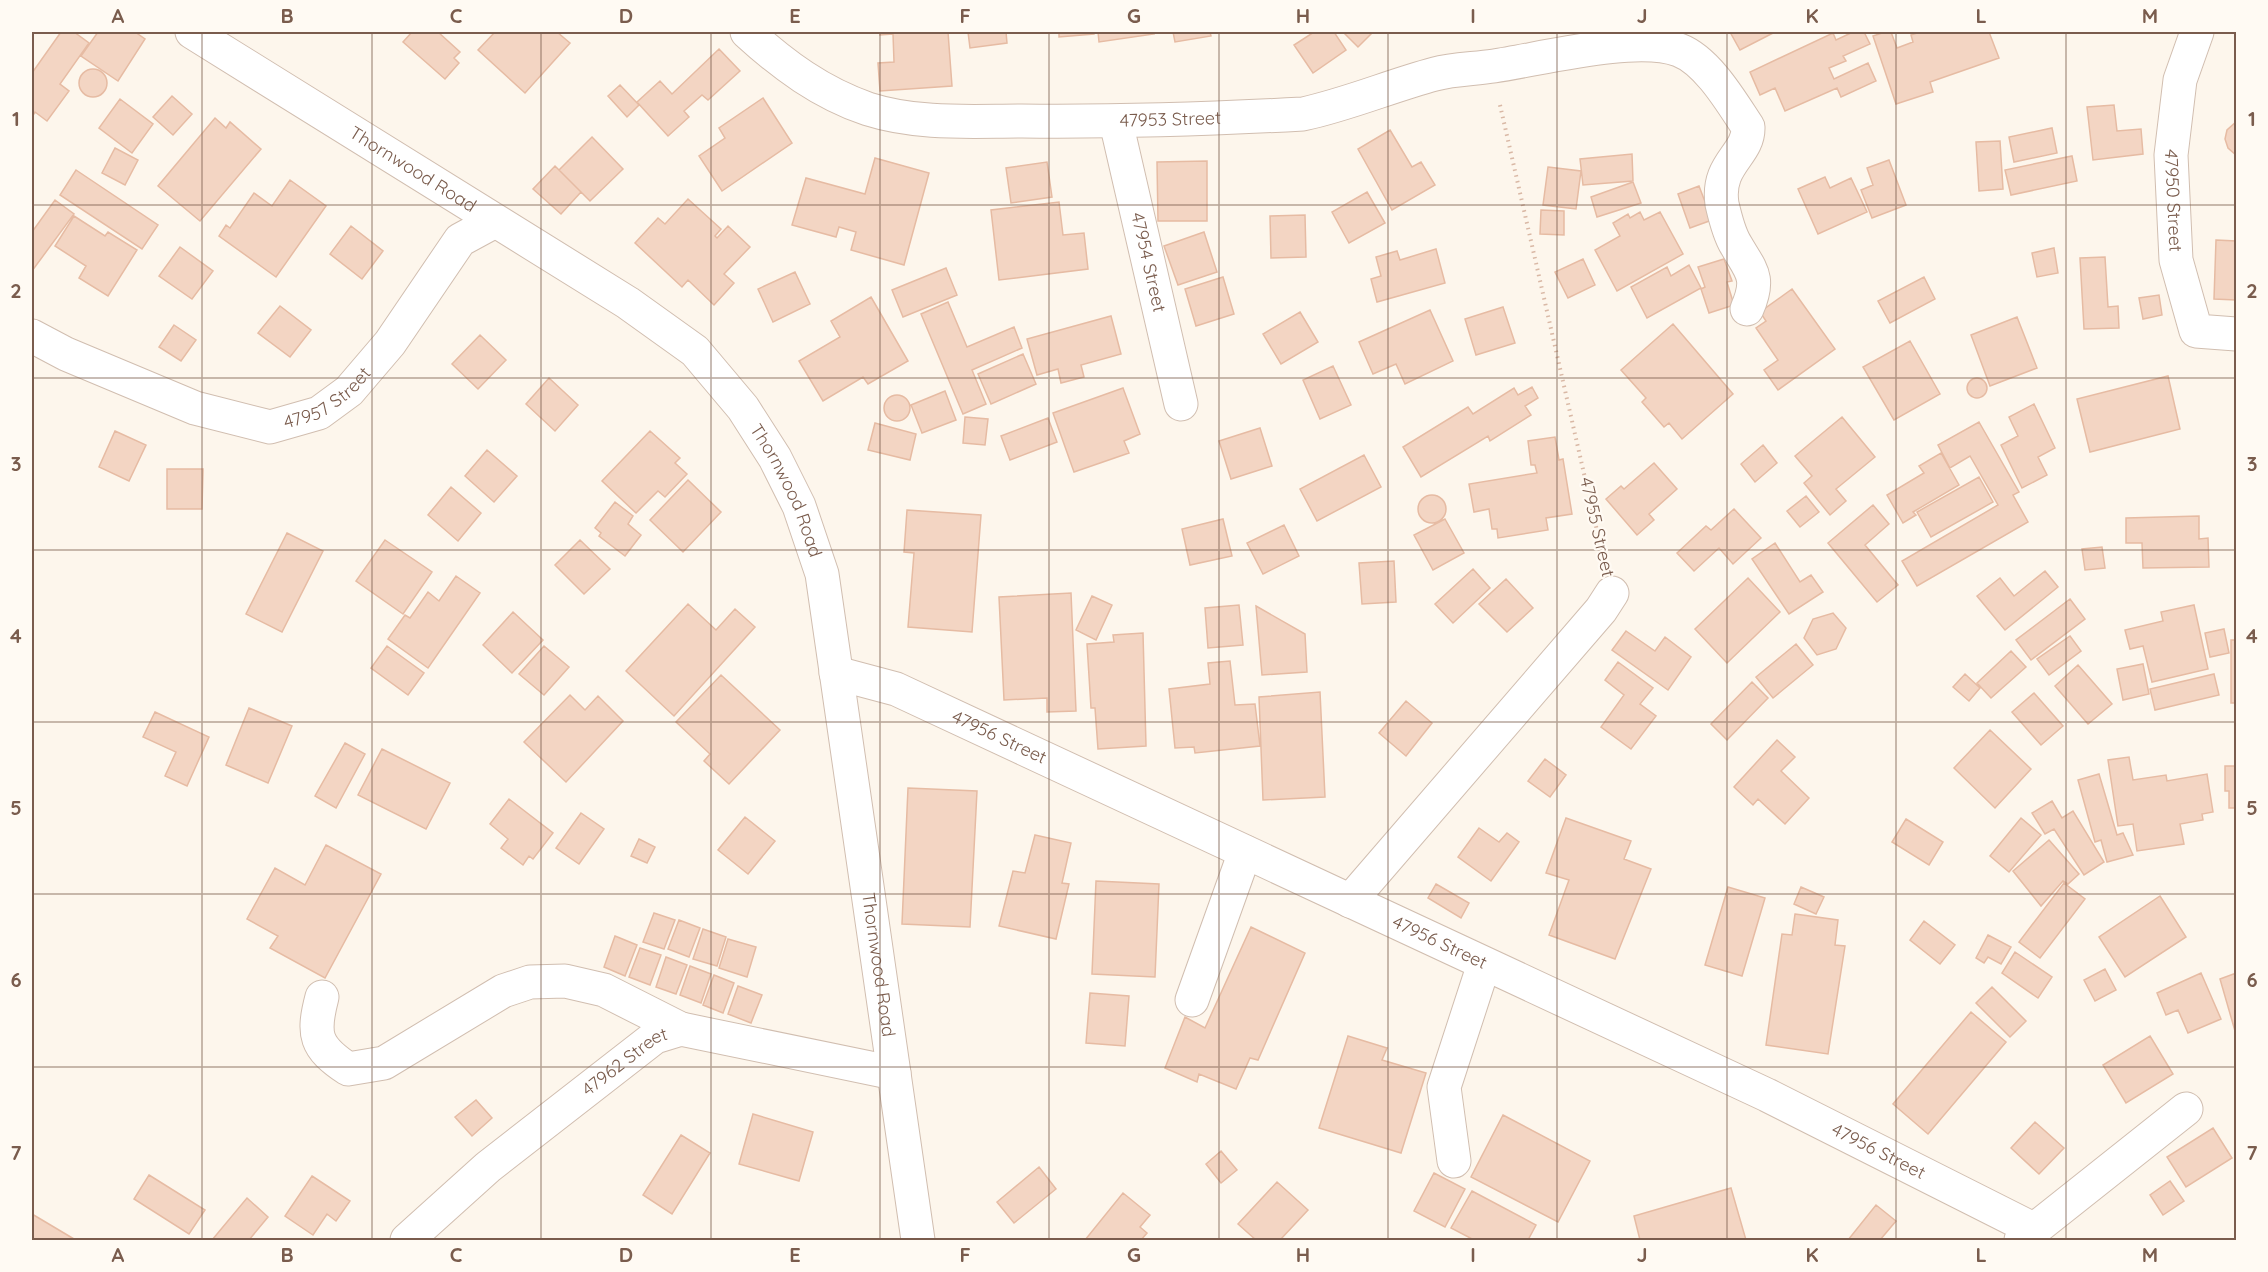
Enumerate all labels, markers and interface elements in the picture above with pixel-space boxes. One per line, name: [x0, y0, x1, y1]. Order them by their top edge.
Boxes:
text: A: [112, 3, 125, 28]
text: B: [280, 3, 294, 28]
text: C: [450, 3, 463, 28]
text: D: [619, 3, 633, 28]
text: E: [789, 3, 801, 28]
text: F: [959, 3, 971, 28]
text: G: [1127, 3, 1141, 28]
text: H: [1296, 3, 1310, 28]
text: I: [1470, 3, 1476, 28]
text: J: [1636, 3, 1648, 28]
text: K: [1805, 3, 1819, 28]
text: L: [1975, 3, 1987, 28]
text: M: [2142, 3, 2158, 28]
text: 1: [12, 106, 20, 131]
street label: 47953 Street: [1119, 106, 1222, 132]
text: 1: [2248, 106, 2256, 131]
street label: Thornwood Road: [345, 121, 481, 217]
street label: 47950 Street: [2160, 148, 2188, 252]
street label: 47954 Street: [1126, 210, 1171, 314]
text: 2: [10, 278, 22, 303]
text: 2: [2246, 278, 2258, 303]
street label: 47957 Street: [281, 362, 375, 434]
street label: Thornwood Road: [745, 419, 827, 560]
text: 3: [11, 451, 21, 476]
text: 3: [2247, 451, 2257, 476]
street label: 47955 Street: [1575, 475, 1620, 579]
text: 4: [10, 623, 22, 648]
text: 4: [2246, 623, 2258, 648]
street label: 47956 Street: [948, 705, 1050, 769]
text: 5: [10, 795, 22, 820]
text: 5: [2246, 795, 2258, 820]
street label: Thornwood Road: [857, 891, 901, 1038]
street label: 47956 Street: [1389, 910, 1491, 974]
text: 6: [10, 967, 22, 992]
text: 6: [2246, 967, 2258, 992]
street label: 47962 Street: [577, 1022, 670, 1101]
street label: 47956 Street: [1828, 1118, 1929, 1184]
text: 7: [11, 1140, 22, 1165]
text: 7: [2247, 1140, 2258, 1165]
text: A: [112, 1242, 125, 1267]
text: B: [280, 1242, 294, 1267]
text: C: [450, 1242, 463, 1267]
text: D: [619, 1242, 633, 1267]
text: E: [789, 1242, 801, 1267]
text: F: [959, 1242, 971, 1267]
text: G: [1127, 1242, 1141, 1267]
text: H: [1296, 1242, 1310, 1267]
text: I: [1470, 1242, 1476, 1267]
text: J: [1636, 1242, 1648, 1267]
text: K: [1805, 1242, 1819, 1267]
text: L: [1975, 1242, 1987, 1267]
text: M: [2142, 1242, 2158, 1267]

